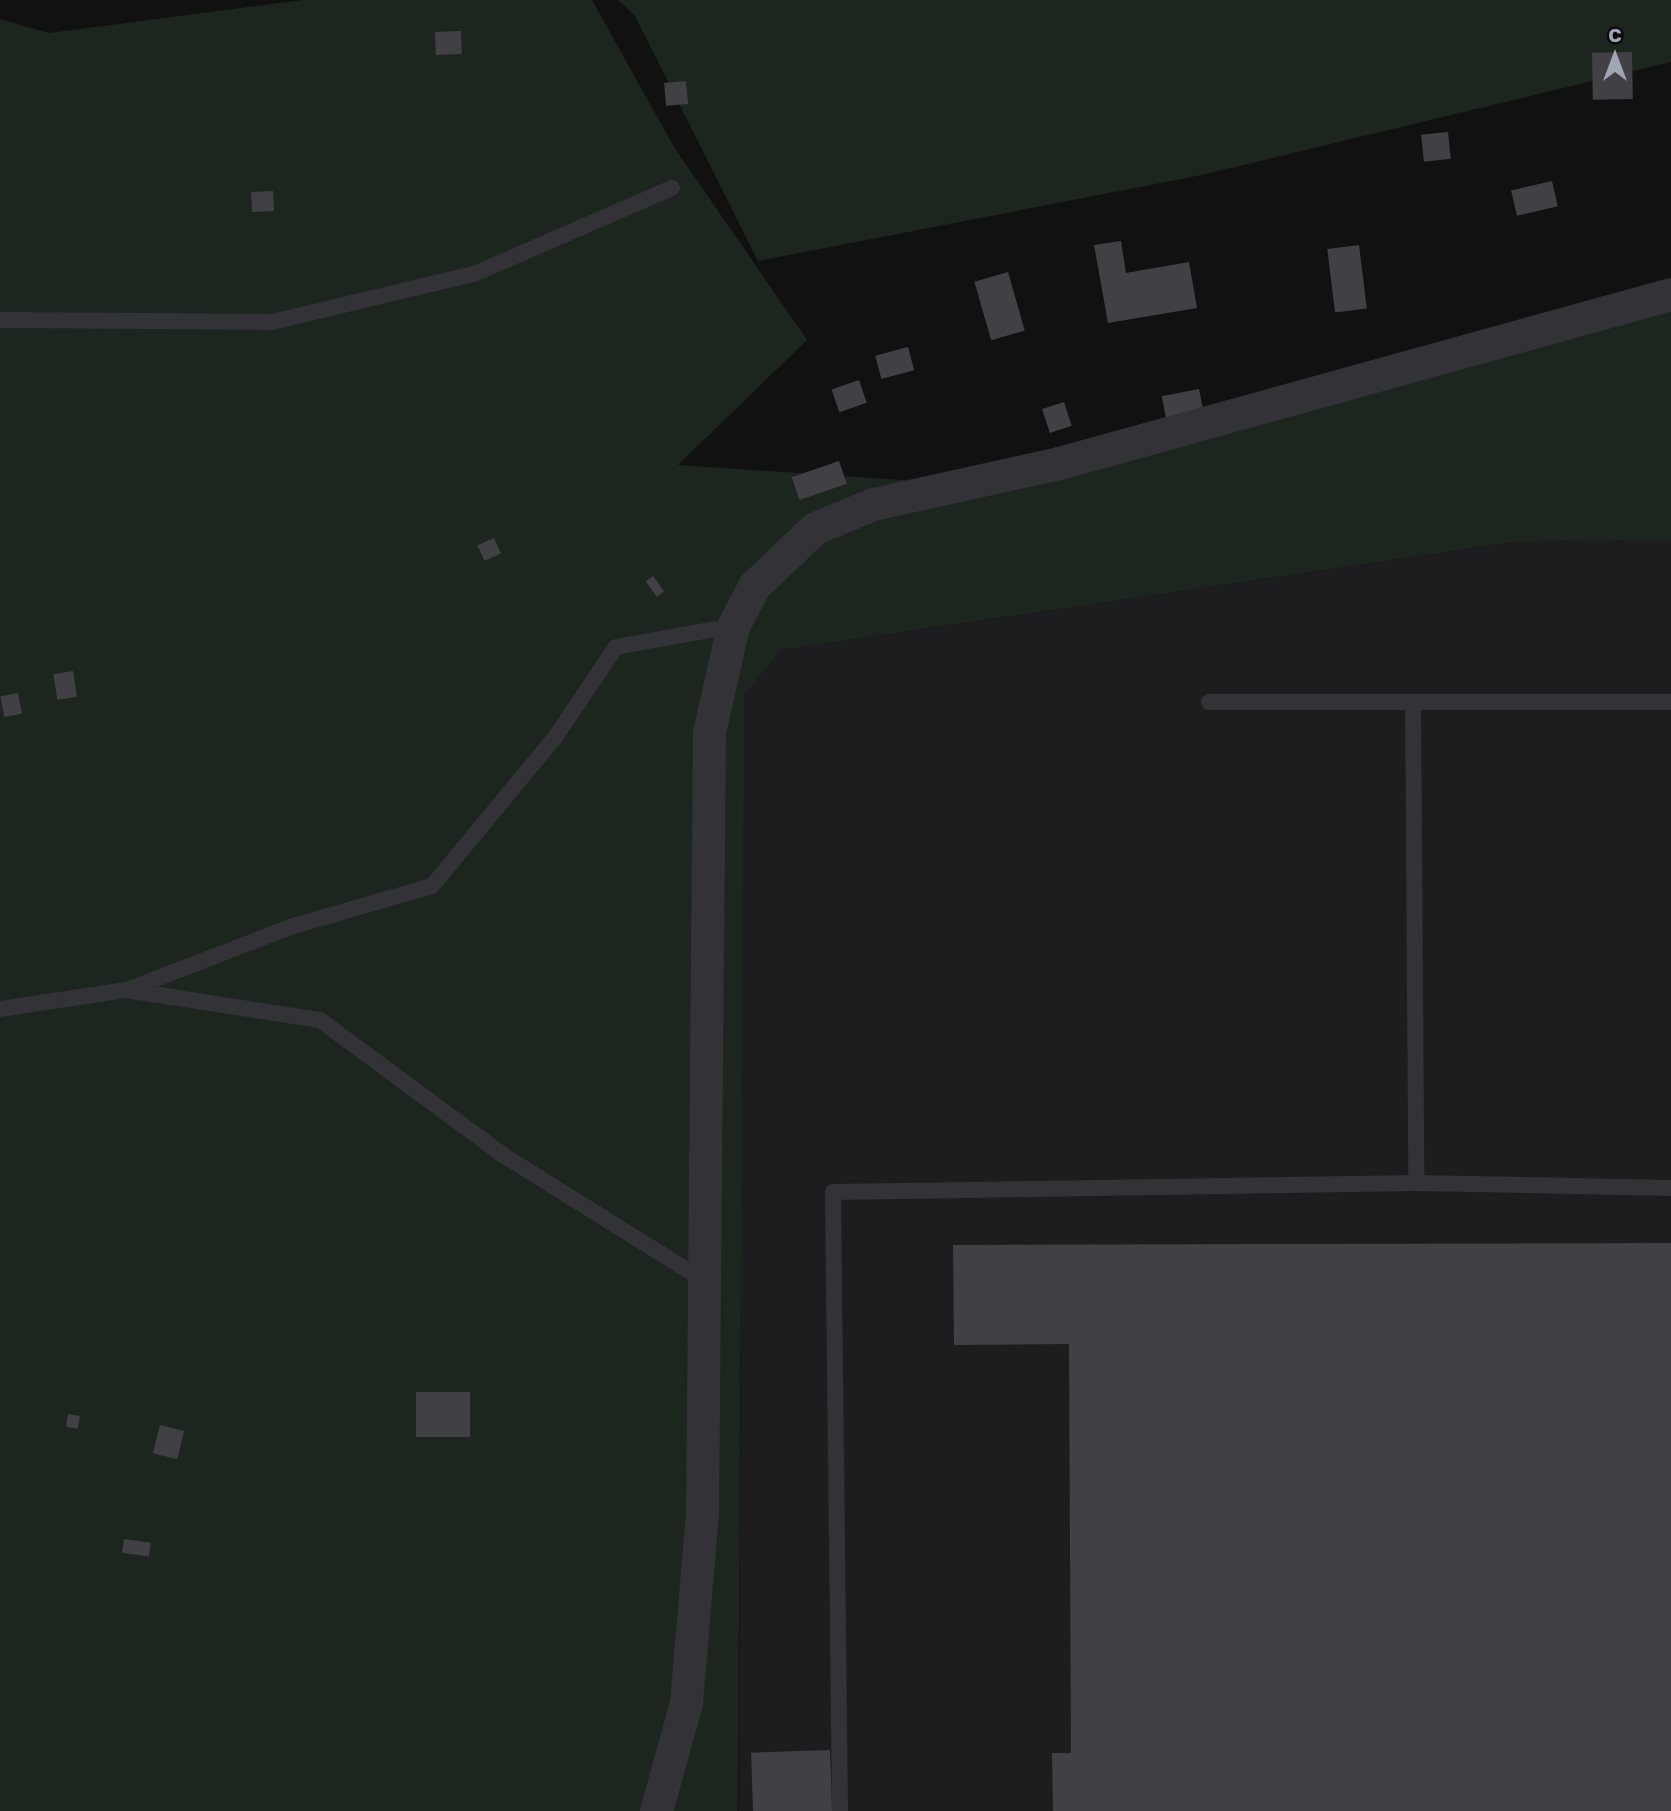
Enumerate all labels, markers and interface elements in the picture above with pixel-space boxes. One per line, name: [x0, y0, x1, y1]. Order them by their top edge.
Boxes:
north arrow: [1580, 21, 1650, 91]
text: С: [1608, 23, 1622, 46]

